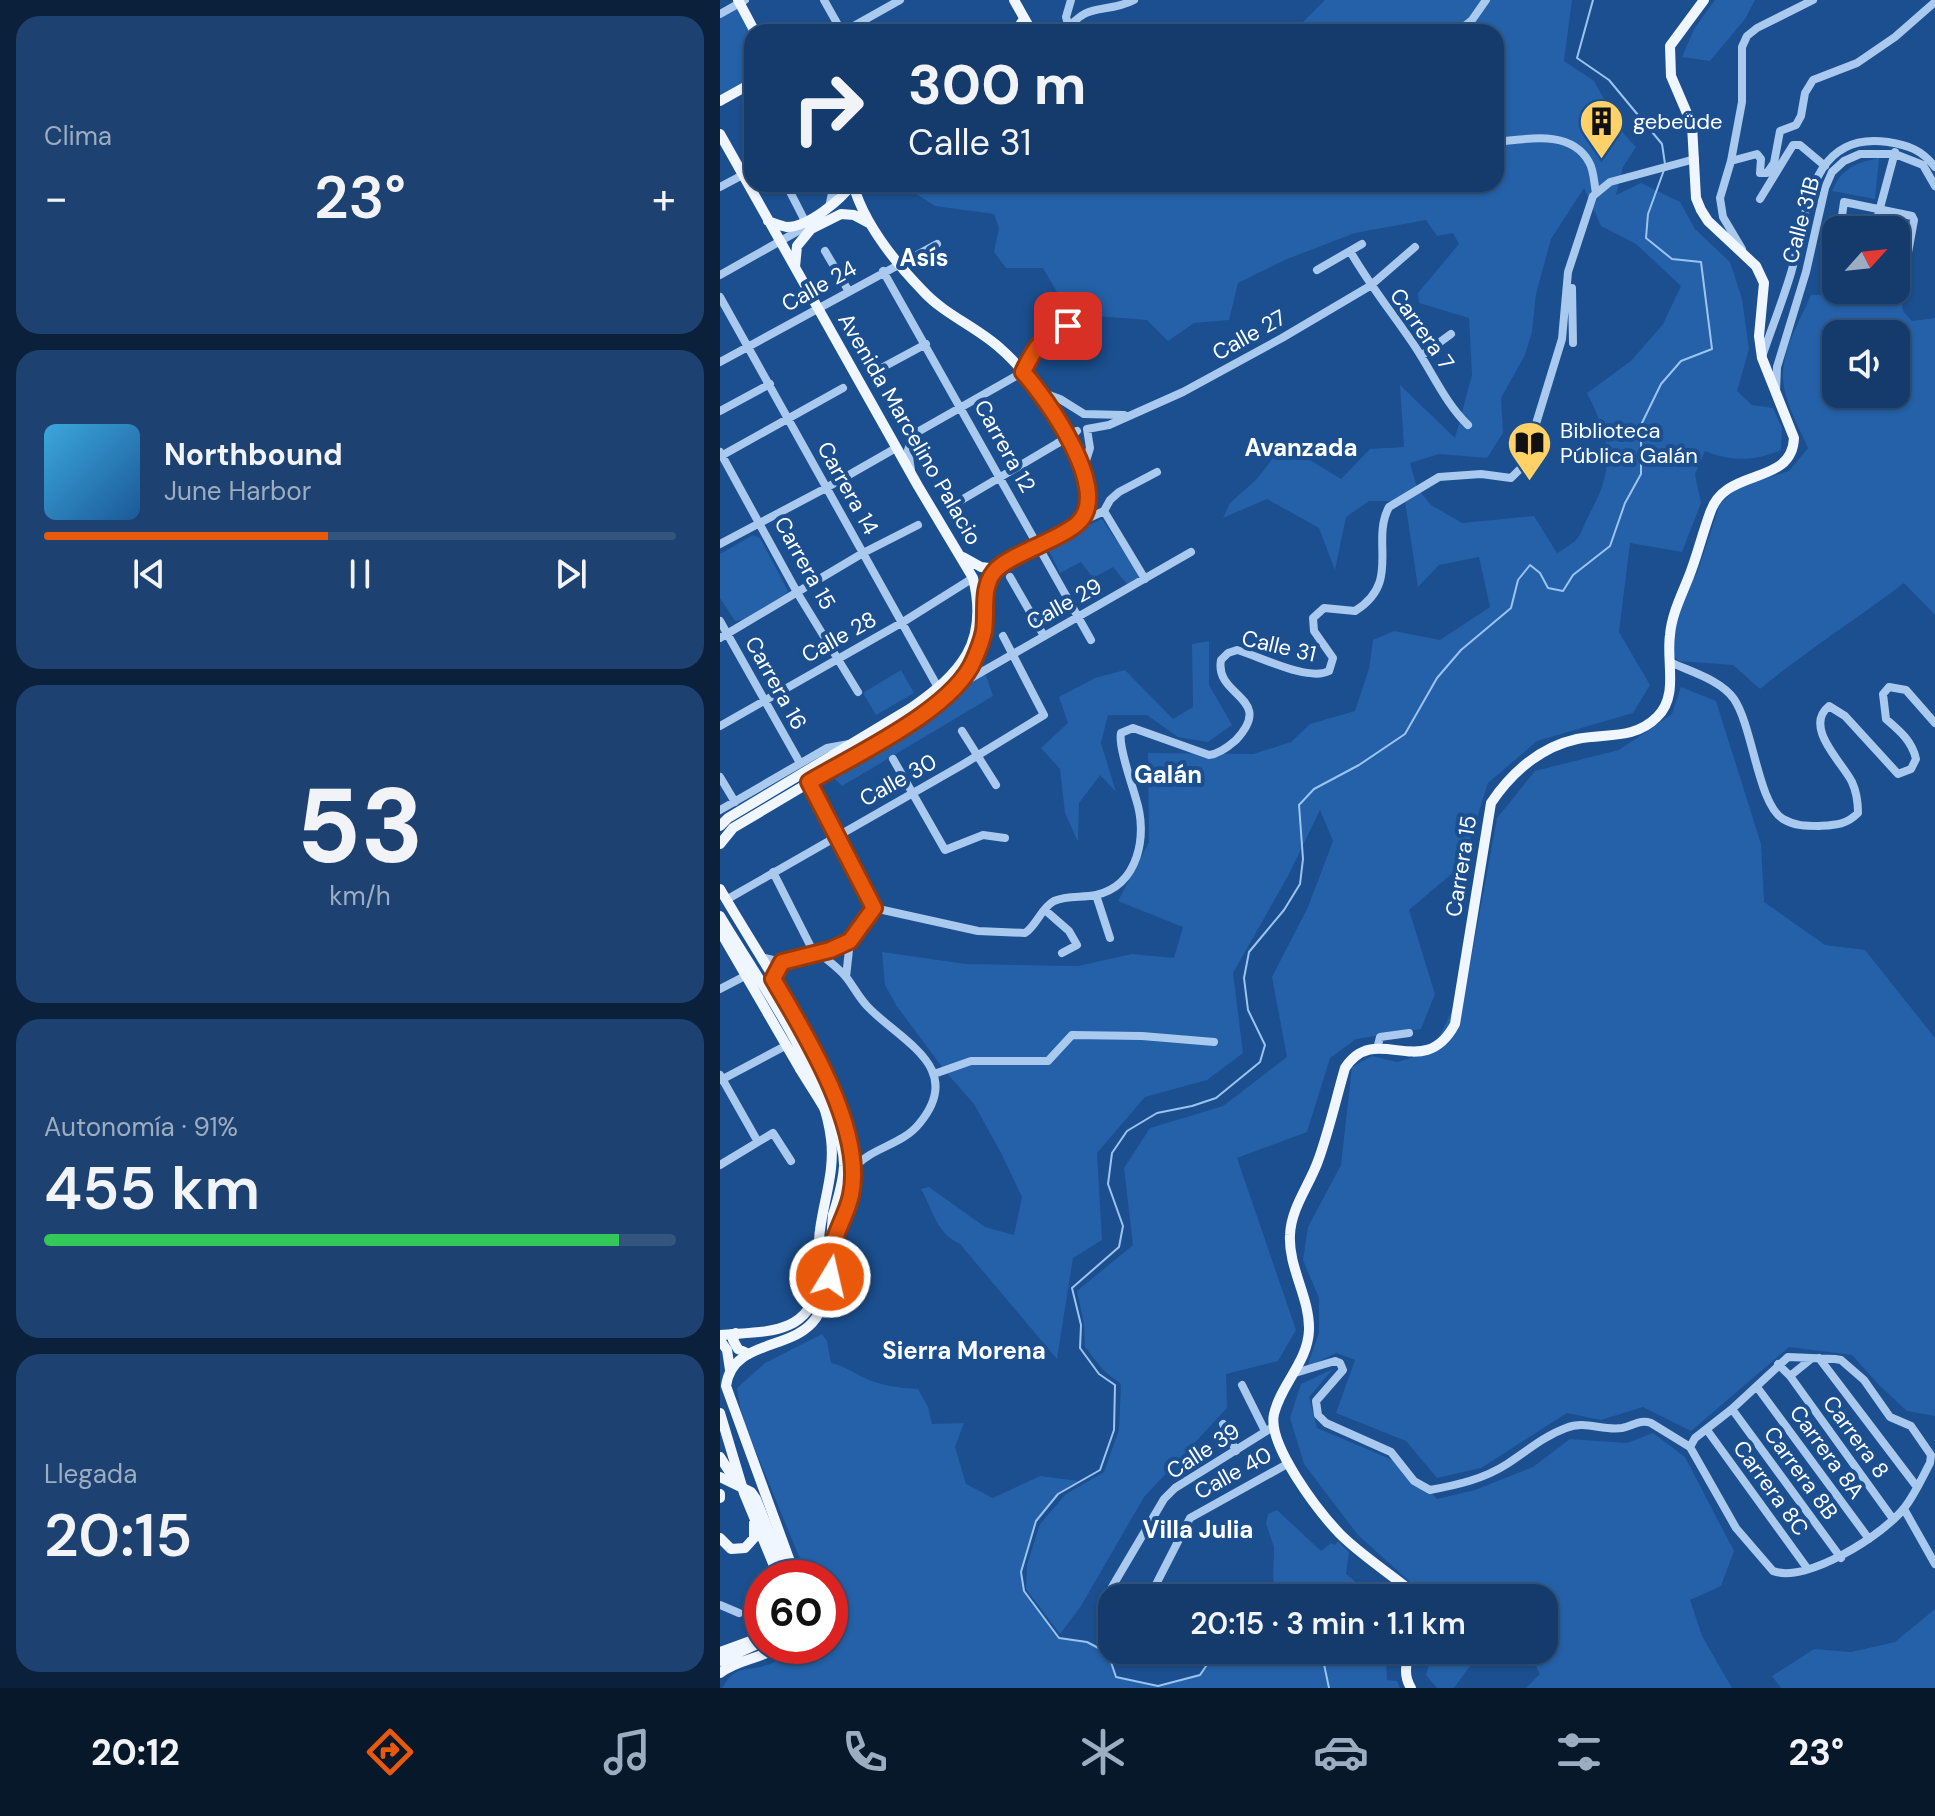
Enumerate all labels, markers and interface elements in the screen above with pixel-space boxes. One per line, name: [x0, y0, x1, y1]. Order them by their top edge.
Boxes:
text: 300 m: [908, 48, 1086, 121]
icon: right: [776, 56, 880, 160]
building icon: gebeüde: [1578, 97, 1626, 160]
place label: gebeüde: [1633, 107, 1723, 136]
text: Clima: [44, 119, 112, 153]
text: Calle 31: [908, 119, 1031, 166]
text: 23°: [314, 158, 406, 237]
text: −: [44, 169, 68, 227]
text: +: [652, 169, 676, 227]
street label: Calle 31B: [1776, 173, 1826, 267]
north arrow: [1822, 216, 1910, 304]
map controls: [1822, 216, 1910, 408]
district label: Asís: [900, 242, 948, 273]
street label: Calle 24: [776, 254, 862, 318]
street label: Carrera 7: [1383, 282, 1461, 376]
pin: [1034, 292, 1102, 360]
street label: Calle 27: [1207, 303, 1291, 367]
icon: arrive: [1046, 304, 1090, 348]
street label: Avenida Marcelino Palacio: [832, 308, 988, 550]
button: sound: [1822, 320, 1910, 408]
street label: Carrera 12: [968, 395, 1042, 497]
place label: Biblioteca Pública Galán: [1560, 416, 1698, 470]
library icon: Biblioteca Pública Galán: [1505, 419, 1553, 482]
district label: Avanzada: [1245, 432, 1357, 463]
text: Northbound: [164, 435, 343, 474]
street label: Carrera 14: [811, 436, 885, 540]
text: June Harbor: [164, 474, 311, 508]
street label: Carrera 15: [768, 511, 842, 615]
icon: previous: [127, 552, 171, 596]
icon: pause: [338, 552, 382, 596]
icon: next: [549, 552, 593, 596]
street label: Calle 29: [1021, 571, 1107, 637]
street label: Calle 28: [796, 605, 882, 669]
street label: Calle 31: [1239, 623, 1319, 669]
street label: Carrera 16: [738, 631, 814, 735]
street label: Calle 30: [854, 747, 942, 813]
text: 53: [296, 759, 424, 894]
district label: Galán: [1134, 759, 1202, 790]
street label: Carrera 15: [1439, 813, 1483, 919]
text: km/h: [329, 879, 391, 913]
text: Autonomía · 91%: [44, 1110, 238, 1144]
text: 455 km: [44, 1149, 260, 1228]
position arrow: [788, 1235, 872, 1319]
district label: Sierra Morena: [882, 1335, 1046, 1366]
street label: Carrera 8: [1816, 1390, 1896, 1484]
street label: Carrera 8A: [1783, 1399, 1871, 1505]
street label: Calle 39: [1161, 1416, 1245, 1486]
street label: Carrera 8B: [1757, 1421, 1845, 1525]
street label: Carrera 8C: [1727, 1434, 1815, 1542]
street label: Calle 40: [1189, 1440, 1277, 1506]
text: Llegada: [44, 1457, 137, 1491]
text: 20:15: [44, 1496, 192, 1575]
district label: Villa Julia: [1143, 1514, 1253, 1545]
speed limit sign: 60: [744, 1560, 848, 1664]
text: 20:15 · 3 min · 1.1 km: [1190, 1604, 1466, 1643]
icon: directions: [362, 1724, 418, 1780]
icon: music: [599, 1724, 655, 1780]
icon: phone: [837, 1724, 893, 1780]
icon: climate: [1075, 1724, 1131, 1780]
icon: car: [1313, 1724, 1369, 1780]
icon: filters: [1551, 1724, 1607, 1780]
text: 20:12: [91, 1729, 180, 1776]
text: 23°: [1788, 1729, 1844, 1776]

